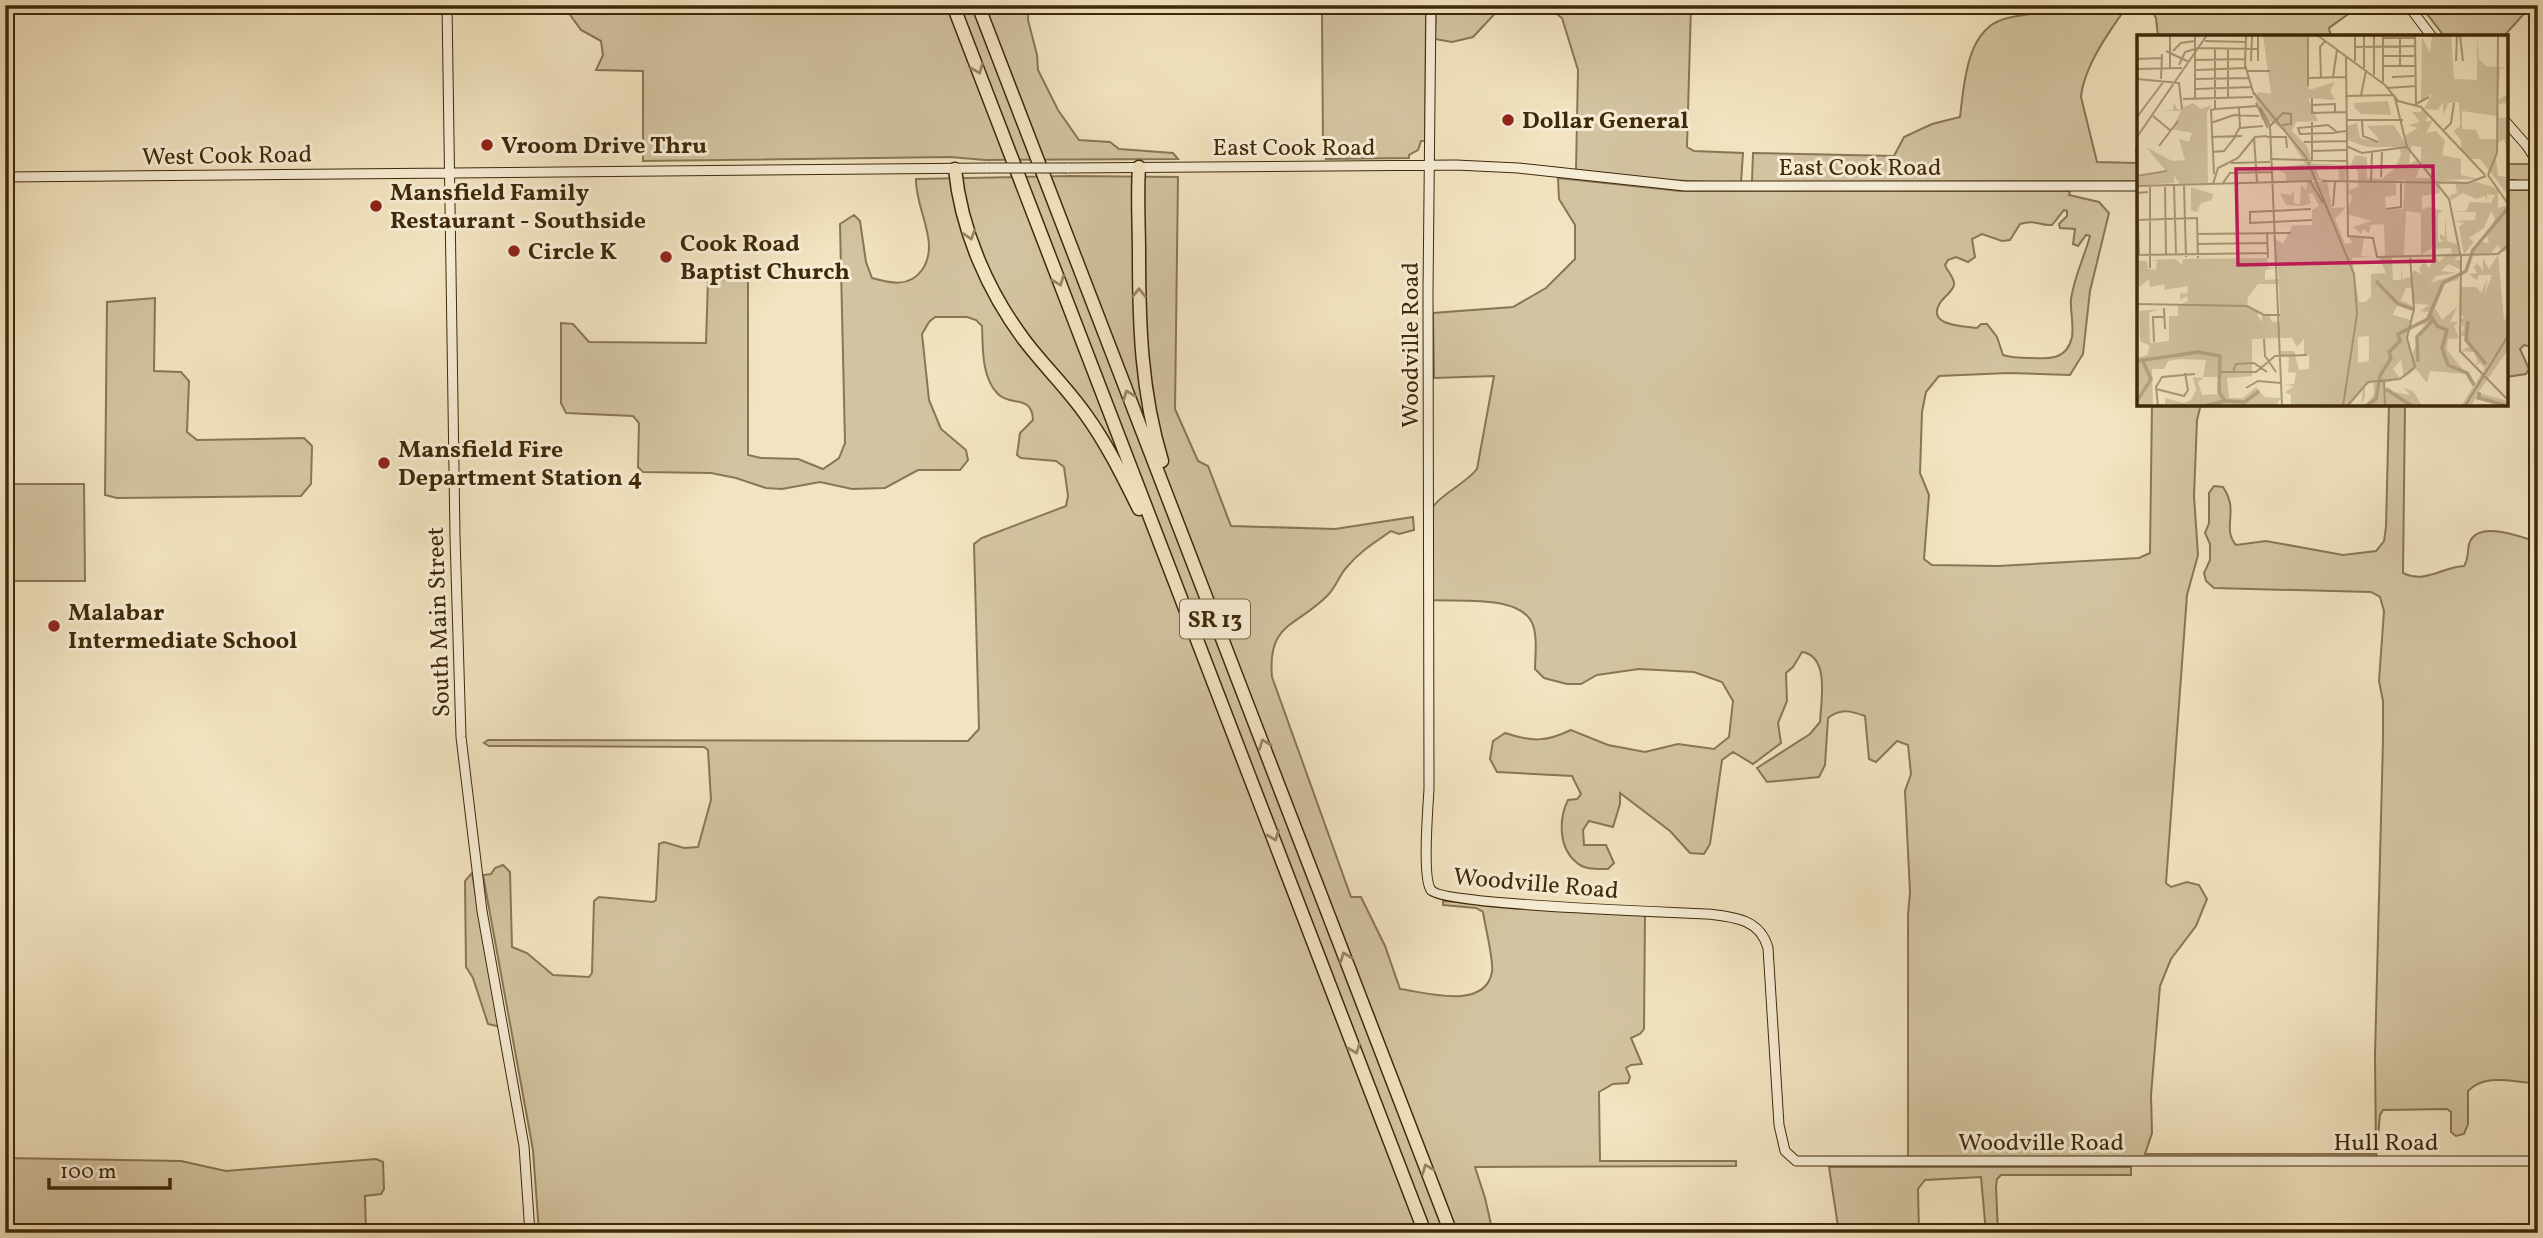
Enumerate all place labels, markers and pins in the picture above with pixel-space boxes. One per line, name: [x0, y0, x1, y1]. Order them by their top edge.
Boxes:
place label: Dollar General: [1522, 105, 1689, 139]
marker: Dollar General: [1500, 112, 1516, 128]
place label: Vroom Drive Thru: [501, 130, 707, 164]
marker: Vroom Drive Thru: [479, 137, 495, 153]
place label: Mansfield Family Restaurant - Southside: [390, 177, 646, 239]
marker: Mansfield Family Restaurant - Southside: [368, 198, 384, 214]
place label: Cook Road Baptist Church: [680, 228, 850, 290]
place label: Circle K: [528, 236, 617, 270]
marker: Circle K: [506, 243, 522, 259]
marker: Cook Road Baptist Church: [658, 249, 674, 265]
place label: Mansfield Fire Department Station 4: [398, 434, 642, 496]
marker: Mansfield Fire Department Station 4: [376, 455, 392, 471]
place label: Malabar Intermediate School: [68, 597, 297, 659]
marker: Malabar Intermediate School: [46, 618, 62, 634]

